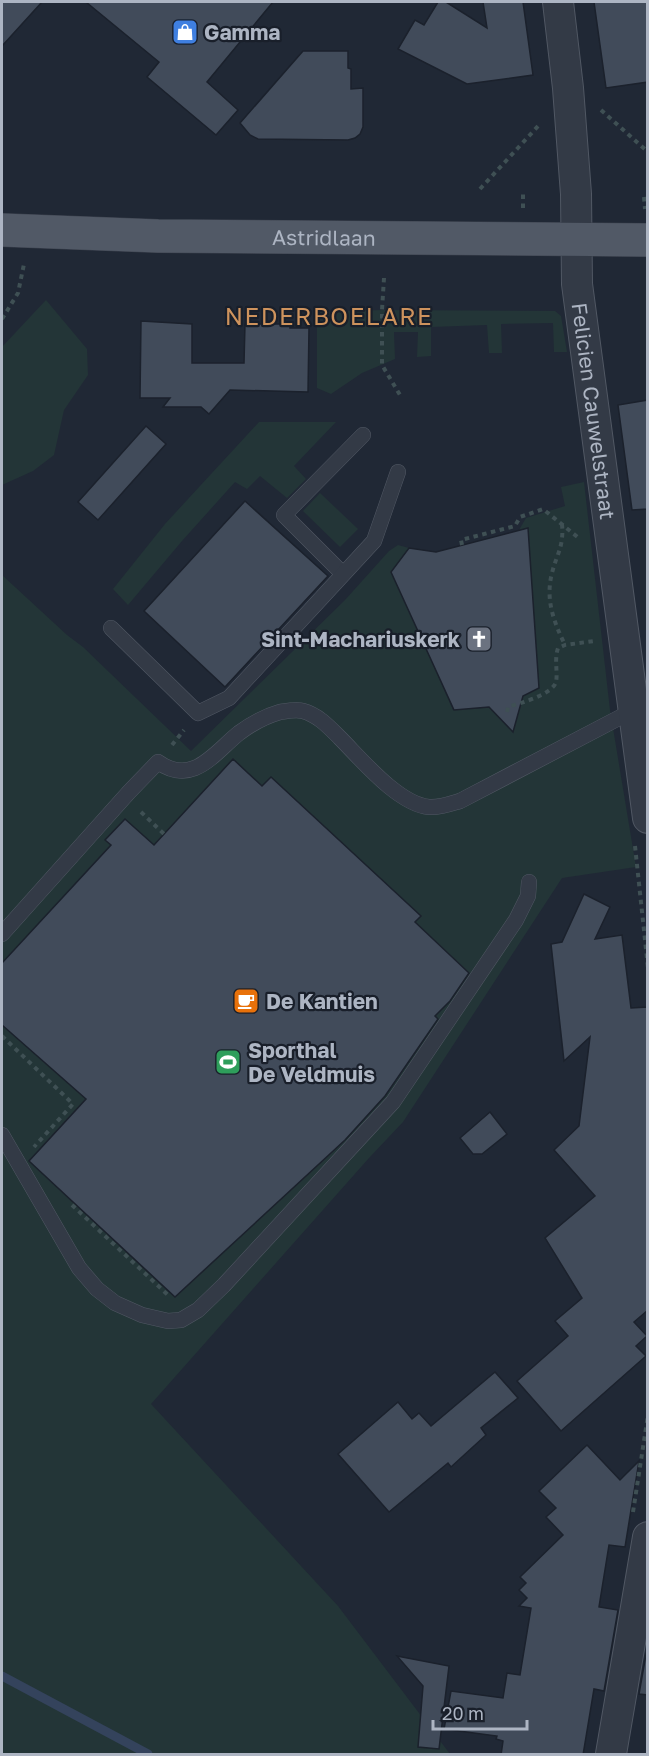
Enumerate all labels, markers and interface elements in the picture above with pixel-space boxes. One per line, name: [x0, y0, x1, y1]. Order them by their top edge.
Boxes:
shop icon: Gamma: [170, 17, 200, 47]
place label: Gamma: [204, 19, 281, 45]
street label: Astridlaan: [272, 224, 376, 251]
district label: NEDERBOELARE: [225, 301, 433, 330]
street label: Felicien Cauwelstraat: [567, 301, 621, 521]
church icon: Sint-Machariuskerk: [464, 624, 494, 654]
place label: Sint-Machariuskerk: [261, 626, 460, 652]
cafe icon: De Kantien: [231, 986, 261, 1016]
place label: De Kantien: [266, 988, 378, 1014]
place label: Sporthal De Veldmuis: [248, 1037, 375, 1087]
sports icon: Sporthal De Veldmuis: [213, 1047, 243, 1077]
scale bar: [433, 1693, 528, 1731]
text: 20 m: [442, 1702, 484, 1724]

